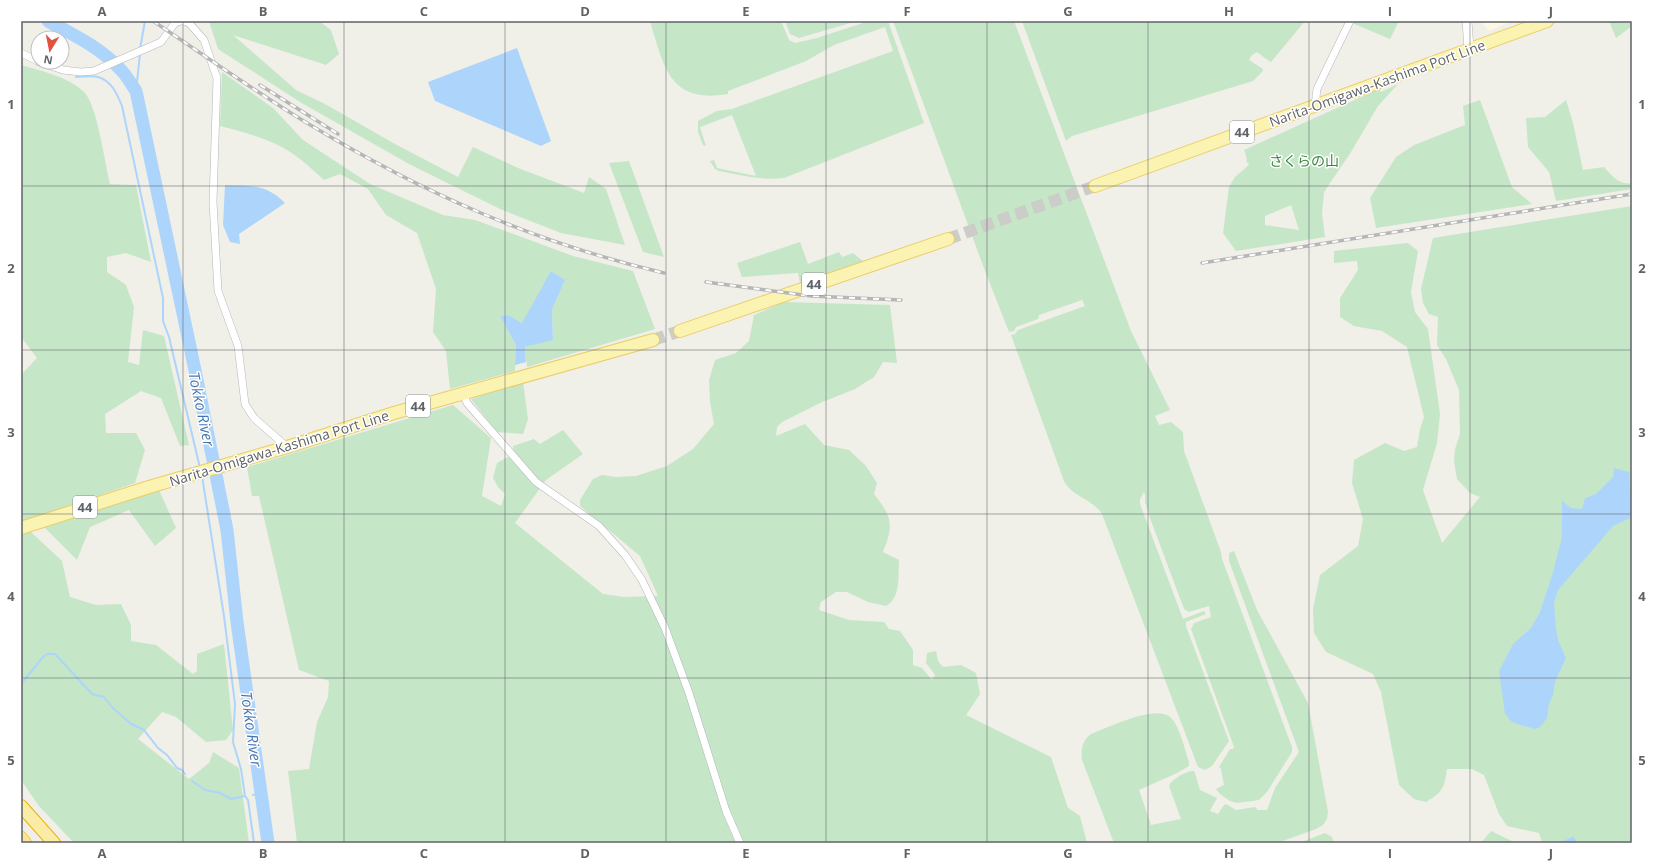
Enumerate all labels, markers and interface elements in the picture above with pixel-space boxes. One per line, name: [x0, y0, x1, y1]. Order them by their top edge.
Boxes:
text: A: [98, 2, 107, 20]
text: B: [259, 2, 268, 20]
text: C: [420, 2, 428, 20]
text: D: [580, 2, 590, 20]
text: E: [742, 2, 750, 20]
text: F: [903, 2, 911, 20]
text: G: [1063, 2, 1073, 20]
text: H: [1224, 2, 1234, 20]
text: I: [1388, 2, 1392, 20]
text: J: [1548, 2, 1553, 20]
north arrow: [30, 30, 70, 70]
street label: Narita-Omigawa-Kashima Port Line: [1266, 35, 1488, 131]
text: N: [42, 52, 54, 69]
text: 1: [7, 95, 15, 113]
text: 1: [1638, 95, 1646, 113]
road number: 44: [1230, 121, 1254, 143]
park label: さくらの山: [1269, 151, 1339, 170]
text: 2: [7, 259, 15, 277]
text: 2: [1638, 259, 1646, 277]
road number: 44: [802, 273, 826, 295]
water label: Tokko River: [184, 370, 220, 449]
road number: 44: [406, 395, 430, 417]
street label: Narita-Omigawa-Kashima Port Line: [167, 405, 391, 491]
text: 3: [7, 423, 15, 441]
text: 3: [1638, 423, 1646, 441]
road number: 44: [73, 496, 97, 518]
text: 4: [7, 587, 15, 605]
text: 4: [1638, 587, 1646, 605]
water label: Tokko River: [237, 690, 267, 769]
text: 5: [7, 751, 15, 769]
text: 5: [1638, 751, 1646, 769]
text: A: [98, 844, 107, 862]
text: B: [259, 844, 268, 862]
text: C: [420, 844, 428, 862]
text: D: [580, 844, 590, 862]
text: E: [742, 844, 750, 862]
text: F: [903, 844, 911, 862]
text: G: [1063, 844, 1073, 862]
text: H: [1224, 844, 1234, 862]
text: I: [1388, 844, 1392, 862]
text: J: [1548, 844, 1553, 862]

